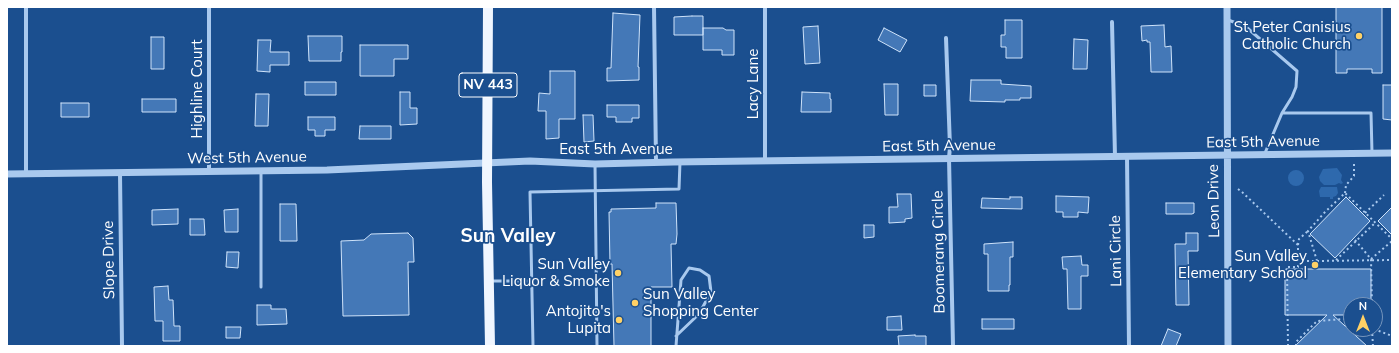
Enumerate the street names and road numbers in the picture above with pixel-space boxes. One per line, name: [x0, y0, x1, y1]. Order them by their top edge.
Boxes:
street label: Highline Court: [188, 40, 206, 138]
street label: Lacy Lane: [744, 49, 762, 119]
road number: NV 443: [459, 73, 517, 97]
street label: East 5th Avenue: [1206, 132, 1320, 152]
street label: East 5th Avenue: [882, 136, 996, 156]
street label: East 5th Avenue: [559, 140, 673, 158]
street label: West 5th Avenue: [187, 148, 307, 168]
street label: Leon Drive: [1204, 164, 1224, 238]
street label: Boomerang Circle: [929, 190, 949, 314]
street label: Lani Circle: [1106, 215, 1126, 287]
street label: Slope Drive: [99, 220, 119, 300]

